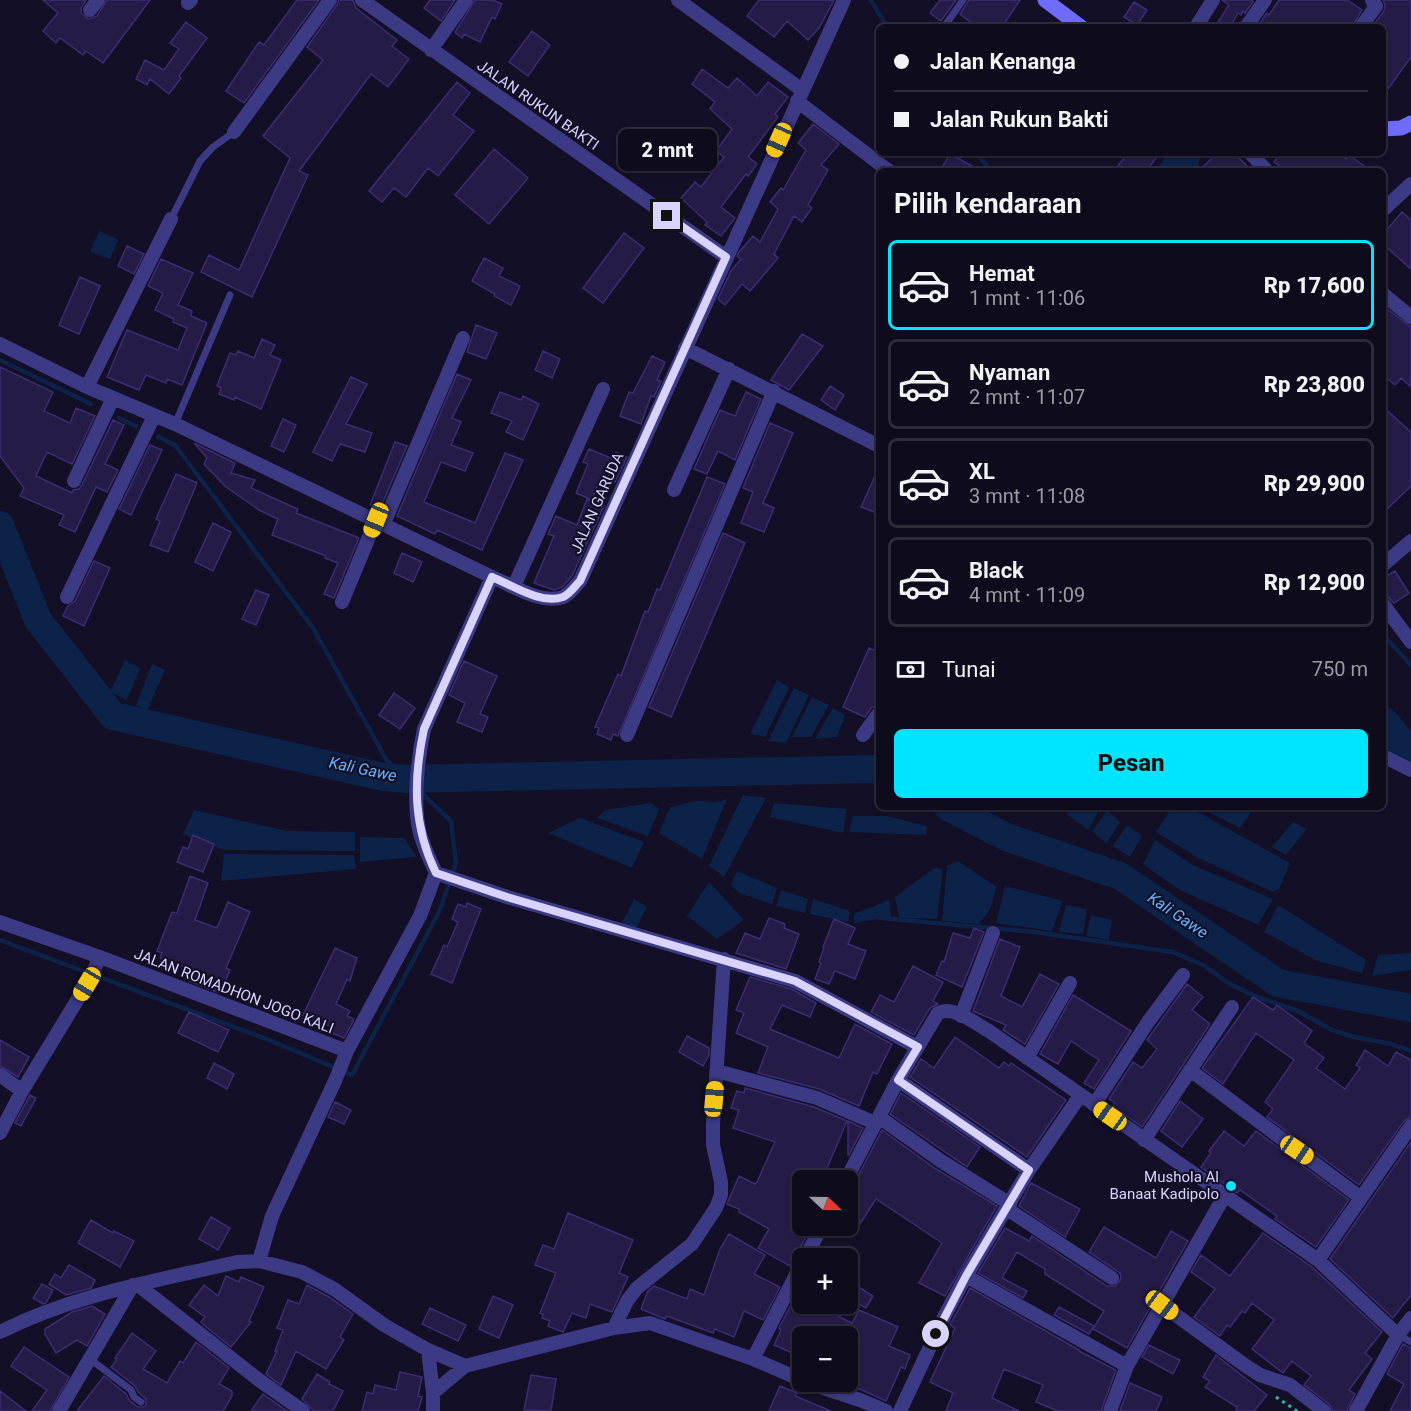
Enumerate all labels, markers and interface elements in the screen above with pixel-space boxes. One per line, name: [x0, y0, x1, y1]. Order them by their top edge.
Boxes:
text: Jalan Kenanga: [930, 49, 1076, 74]
street label: JALAN RUKUN BAKTI: [474, 56, 602, 154]
text: Jalan Rukun Bakti: [930, 107, 1109, 132]
car: [763, 120, 795, 160]
callout: 2 mnt: [618, 129, 716, 171]
text: 2 mnt: [642, 138, 693, 162]
text: Pilih kendaraan: [894, 188, 1082, 220]
route end: [653, 202, 680, 229]
icon: car: [897, 258, 951, 312]
text: Hemat: [969, 261, 1035, 286]
text: Rp 17,600: [1264, 273, 1365, 298]
text: 1 mnt · 11:06: [969, 286, 1085, 310]
icon: car: [897, 357, 951, 411]
text: Nyaman: [969, 360, 1050, 385]
text: Rp 23,800: [1264, 372, 1365, 397]
text: 2 mnt · 11:07: [969, 385, 1085, 409]
street label: JALAN GARUDA: [567, 449, 627, 556]
icon: car: [897, 456, 951, 510]
text: XL: [969, 459, 995, 484]
text: Rp 29,900: [1264, 471, 1365, 496]
text: 3 mnt · 11:08: [969, 484, 1085, 508]
car: [361, 500, 391, 540]
icon: car: [897, 555, 951, 609]
text: Black: [969, 558, 1024, 583]
text: Rp 12,900: [1264, 570, 1365, 595]
text: 4 mnt · 11:09: [969, 583, 1085, 607]
icon: cash: [894, 653, 927, 686]
text: Tunai: [942, 657, 996, 682]
text: 750 m: [1312, 657, 1368, 681]
button: Pesan: [894, 729, 1368, 798]
water label: Kali Gawe: [327, 753, 399, 785]
water label: Kali Gawe: [1144, 888, 1212, 942]
street label: JALAN ROMADHON JOGO KALI: [132, 945, 336, 1037]
car: [70, 964, 104, 1004]
car: [703, 1080, 725, 1118]
car: [1090, 1098, 1130, 1134]
car: [1277, 1132, 1317, 1168]
place label: Mushola Al Banaat Kadipolo: [1109, 1168, 1219, 1203]
north arrow: [792, 1170, 858, 1236]
map controls: [792, 1170, 858, 1392]
marker: Mushola Al Banaat Kadipolo: [1224, 1179, 1238, 1193]
button: +: [792, 1248, 858, 1314]
car: [1142, 1287, 1182, 1323]
route start: [922, 1320, 949, 1347]
button: −: [792, 1326, 858, 1392]

